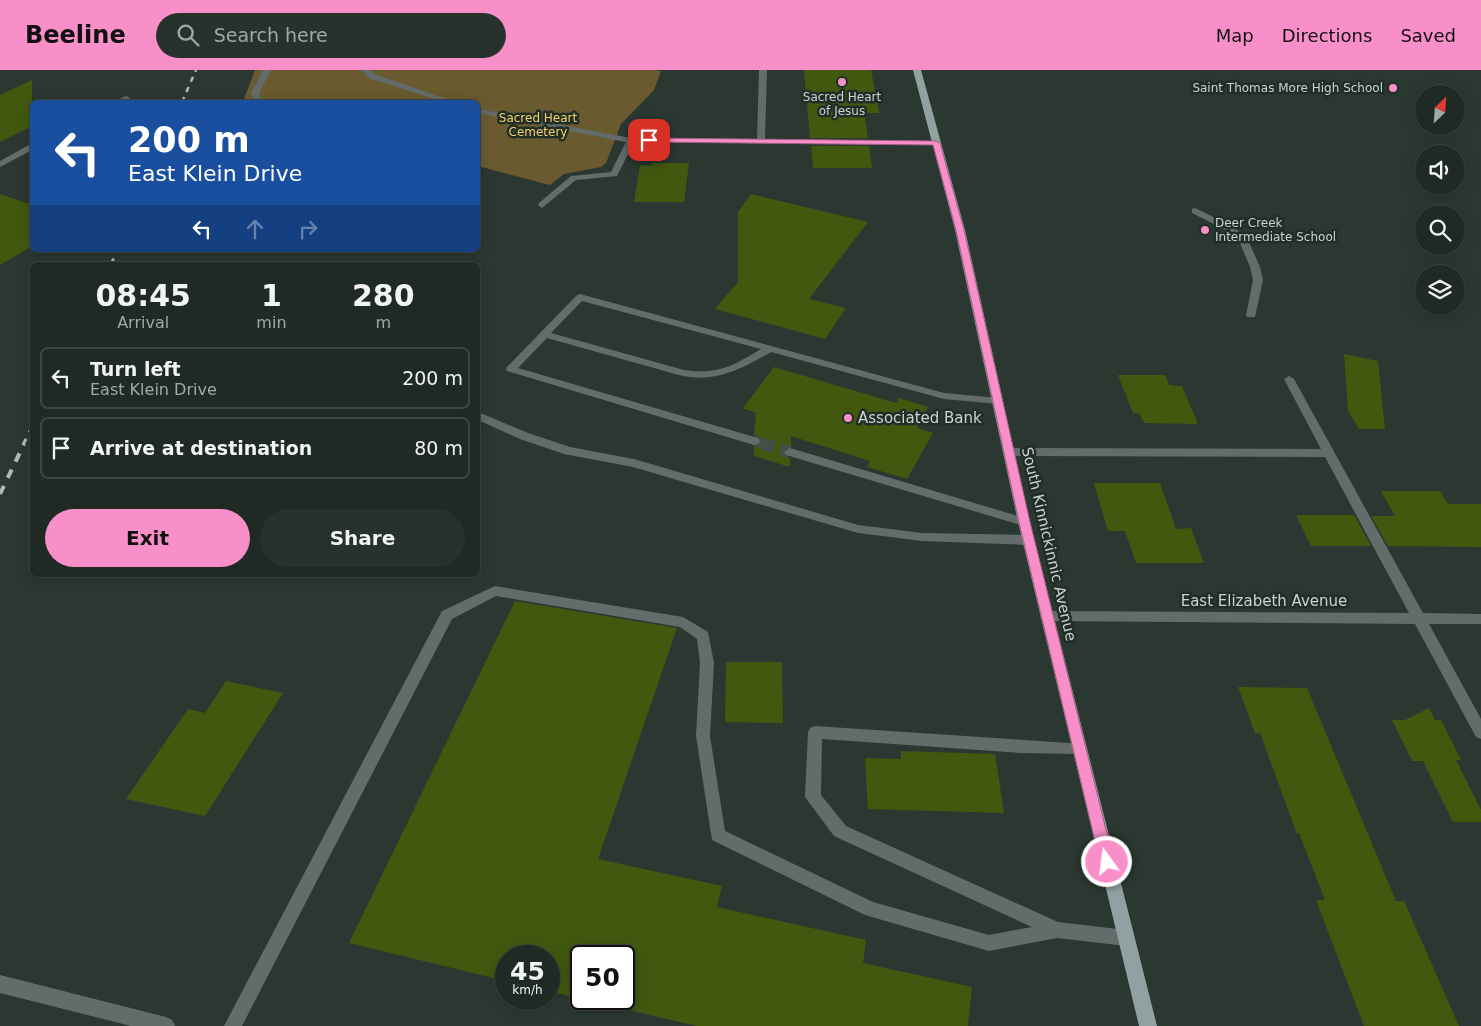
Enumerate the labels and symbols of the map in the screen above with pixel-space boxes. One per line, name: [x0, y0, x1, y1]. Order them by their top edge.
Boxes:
marker: Sacred Heart of Jesus: [836, 76, 848, 88]
place label: Saint Thomas More High School: [1192, 81, 1383, 95]
marker: Saint Thomas More High School: [1387, 82, 1399, 94]
north arrow: [1415, 85, 1465, 135]
place label: Sacred Heart of Jesus: [803, 90, 882, 118]
park label: Sacred Heart Cemetery: [499, 111, 578, 139]
pin: [628, 119, 670, 161]
place label: Deer Creek Intermediate School: [1215, 216, 1336, 244]
marker: Deer Creek Intermediate School: [1199, 224, 1211, 236]
place label: Associated Bank: [858, 409, 982, 427]
marker: Associated Bank: [842, 412, 854, 424]
street label: South Kinnickinnic Avenue: [1018, 445, 1080, 643]
street label: East Elizabeth Avenue: [1181, 592, 1347, 610]
position arrow: [1080, 835, 1132, 887]
speed limit sign: 50: [570, 945, 635, 1010]

